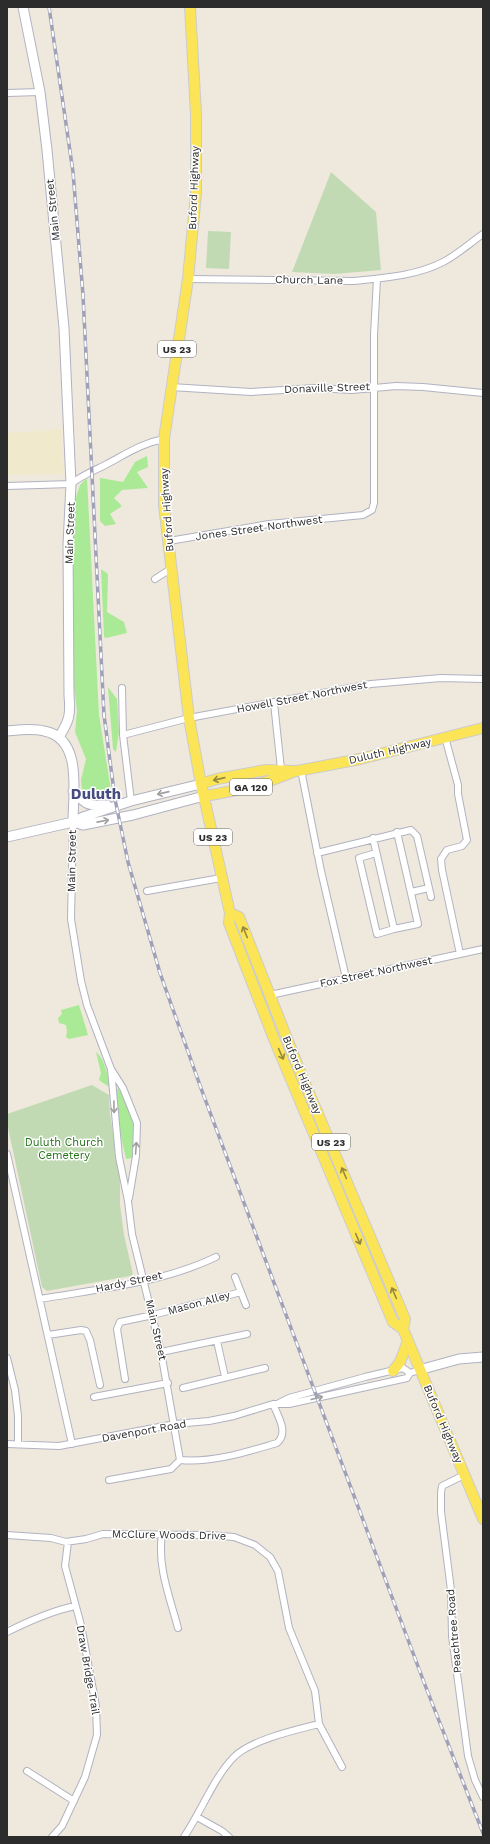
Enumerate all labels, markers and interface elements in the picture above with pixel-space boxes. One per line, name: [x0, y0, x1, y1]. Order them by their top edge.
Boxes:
street label: Buford Highway: [186, 146, 202, 230]
street label: Main Street: [43, 178, 63, 242]
street label: Church Lane: [275, 273, 343, 287]
road number: US 23: [158, 341, 196, 357]
street label: Donaville Street: [284, 380, 371, 396]
street label: Buford Highway: [158, 467, 176, 552]
street label: Main Street: [62, 501, 78, 564]
street label: Jones Street Northwest: [195, 513, 324, 543]
street label: Howell Street Northwest: [236, 678, 369, 716]
street label: Duluth Highway: [347, 735, 433, 767]
one-way arrow: [213, 775, 226, 783]
road number: GA 120: [230, 779, 272, 795]
district label: Duluth: [71, 785, 121, 803]
one-way arrow: [157, 790, 170, 798]
one-way arrow: [96, 816, 109, 824]
street label: Main Street: [65, 829, 79, 892]
road number: US 23: [194, 829, 232, 845]
one-way arrow: [240, 926, 248, 938]
street label: Fox Street Northwest: [319, 954, 434, 990]
street label: Buford Highway: [280, 1034, 325, 1116]
one-way arrow: [277, 1048, 285, 1060]
one-way arrow: [110, 1100, 118, 1113]
road number: US 23: [312, 1134, 350, 1150]
park label: Duluth Church Cemetery: [25, 1136, 103, 1162]
one-way arrow: [133, 1142, 140, 1155]
one-way arrow: [339, 1167, 347, 1179]
one-way arrow: [355, 1232, 362, 1244]
street label: Hardy Street: [95, 1269, 164, 1295]
one-way arrow: [390, 1287, 397, 1299]
street label: Mason Alley: [166, 1288, 232, 1318]
street label: Main Street: [143, 1298, 169, 1362]
street label: Buford Highway: [421, 1383, 466, 1465]
one-way arrow: [310, 1393, 323, 1401]
street label: Davenport Road: [101, 1417, 187, 1445]
street label: McClure Woods Drive: [112, 1528, 226, 1542]
street label: Peachtree Road: [444, 1588, 464, 1674]
street label: Draw Bridge Trail: [74, 1624, 102, 1717]

